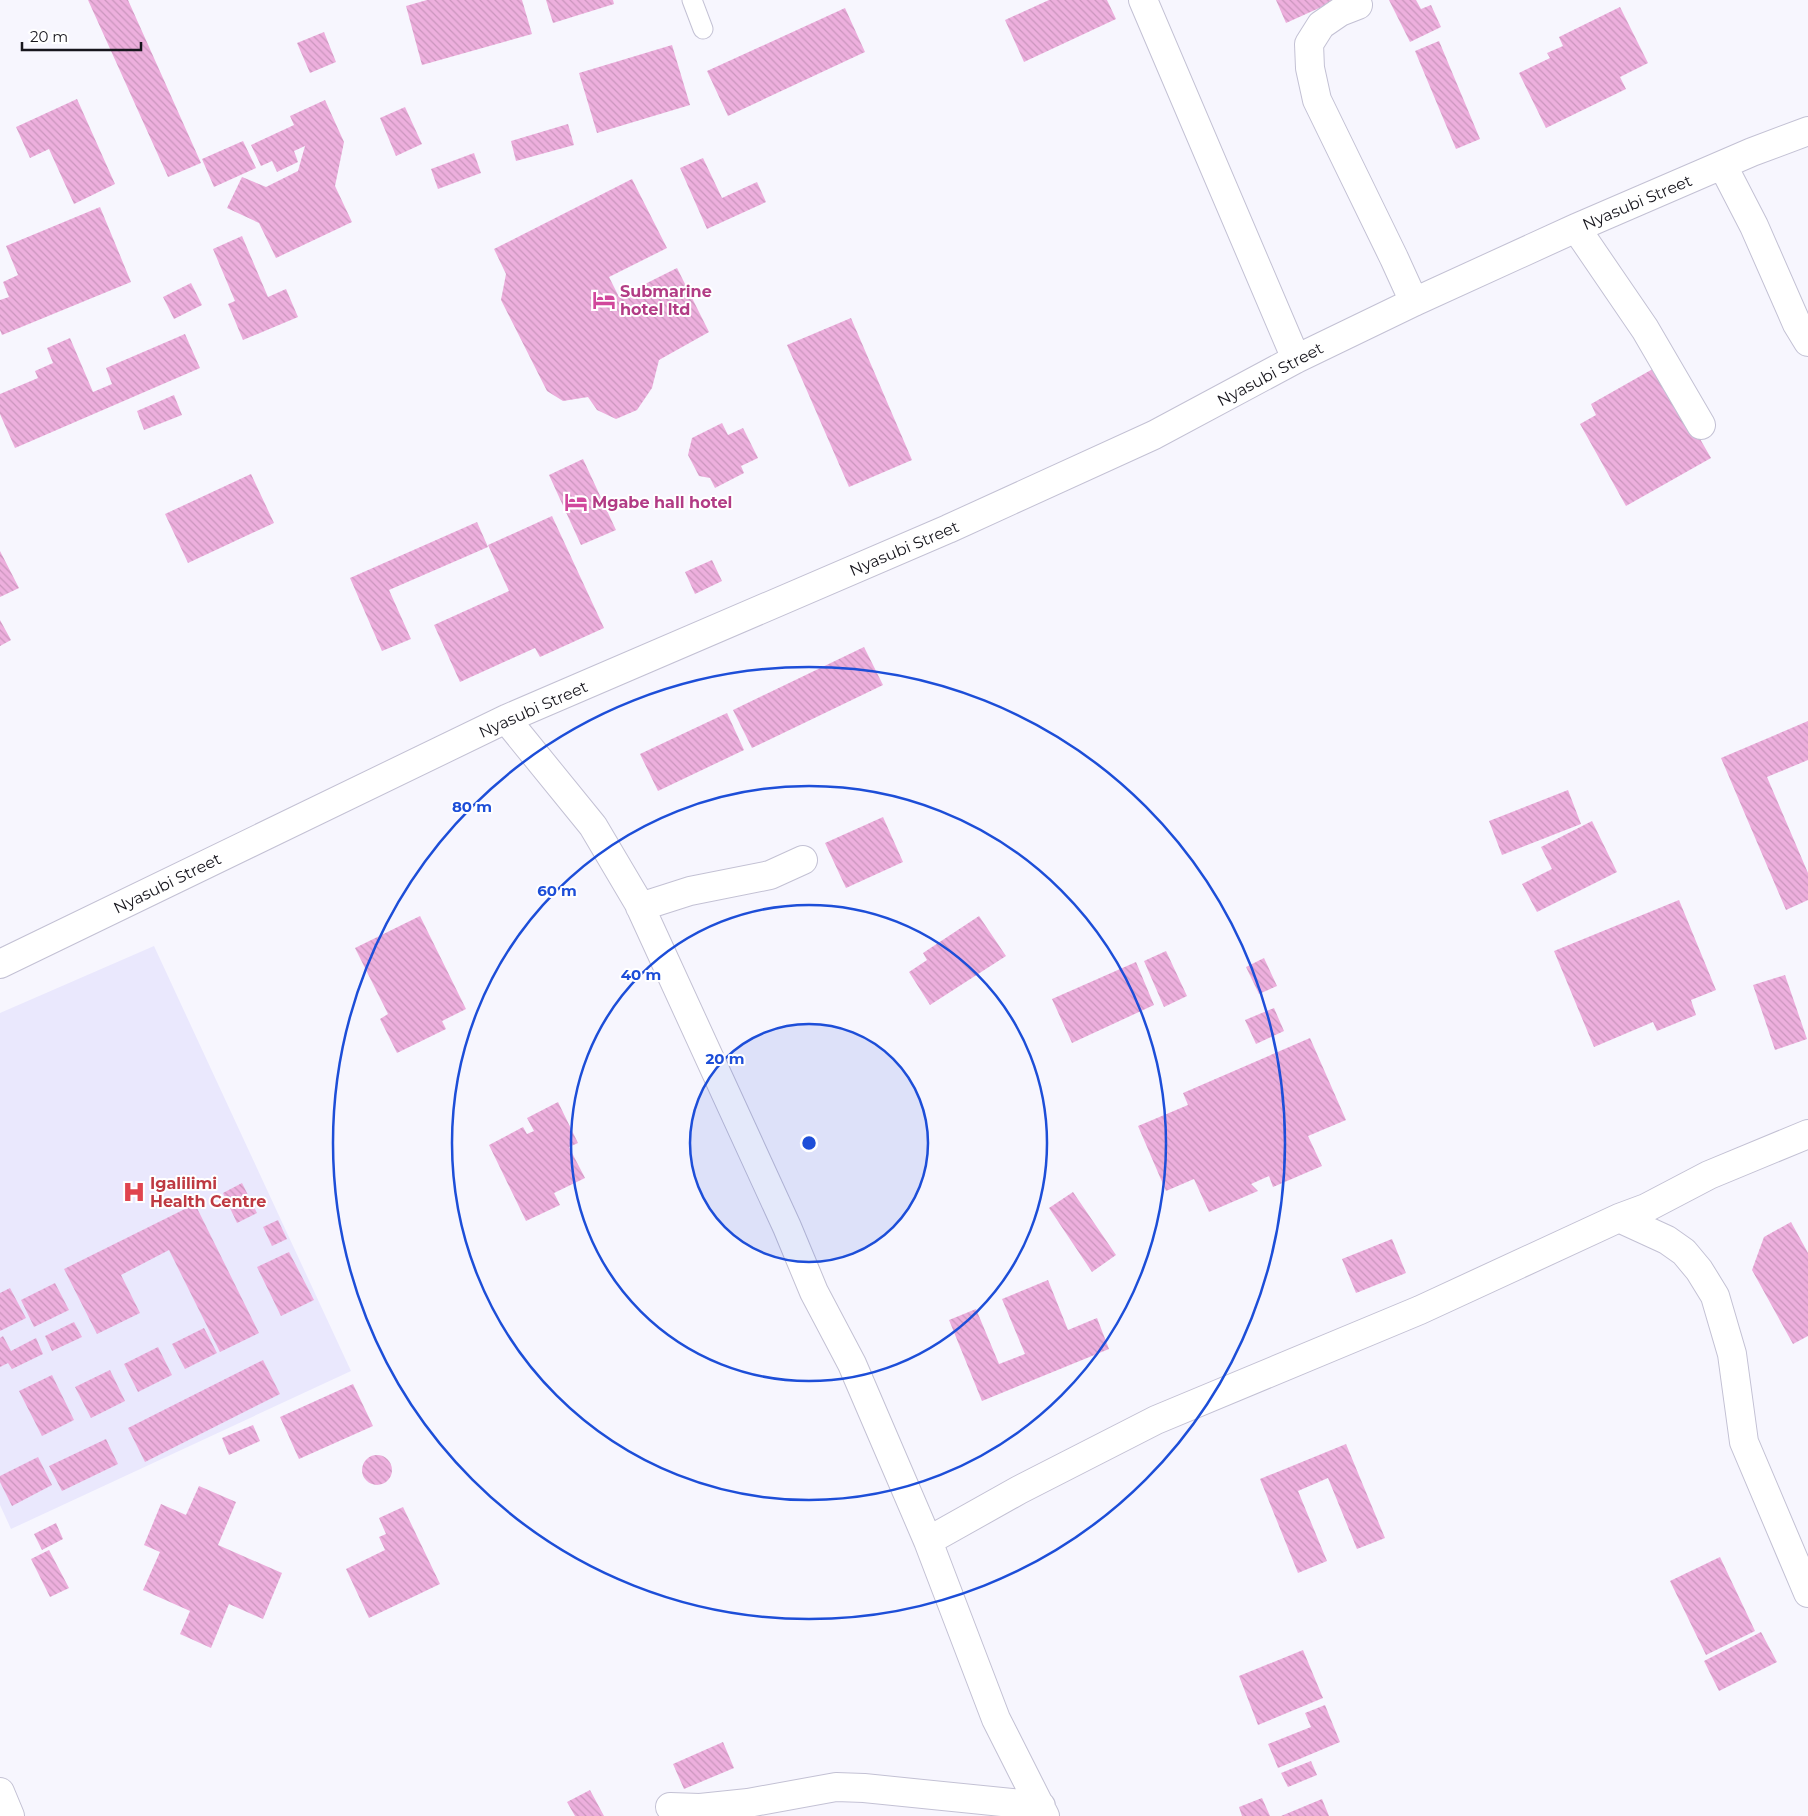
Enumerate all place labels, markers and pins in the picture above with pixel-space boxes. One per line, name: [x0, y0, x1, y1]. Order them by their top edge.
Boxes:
place label: Submarine hotel ltd: [620, 282, 712, 319]
hotel icon: Submarine hotel ltd: [591, 287, 617, 313]
hotel icon: Mgabe hall hotel: [563, 489, 589, 515]
place label: Mgabe hall hotel: [592, 493, 732, 512]
centre of rings: [800, 1134, 818, 1152]
place label: Igalilimi Health Centre: [150, 1174, 266, 1211]
hospital icon: Igalilimi Health Centre: [121, 1179, 147, 1205]

